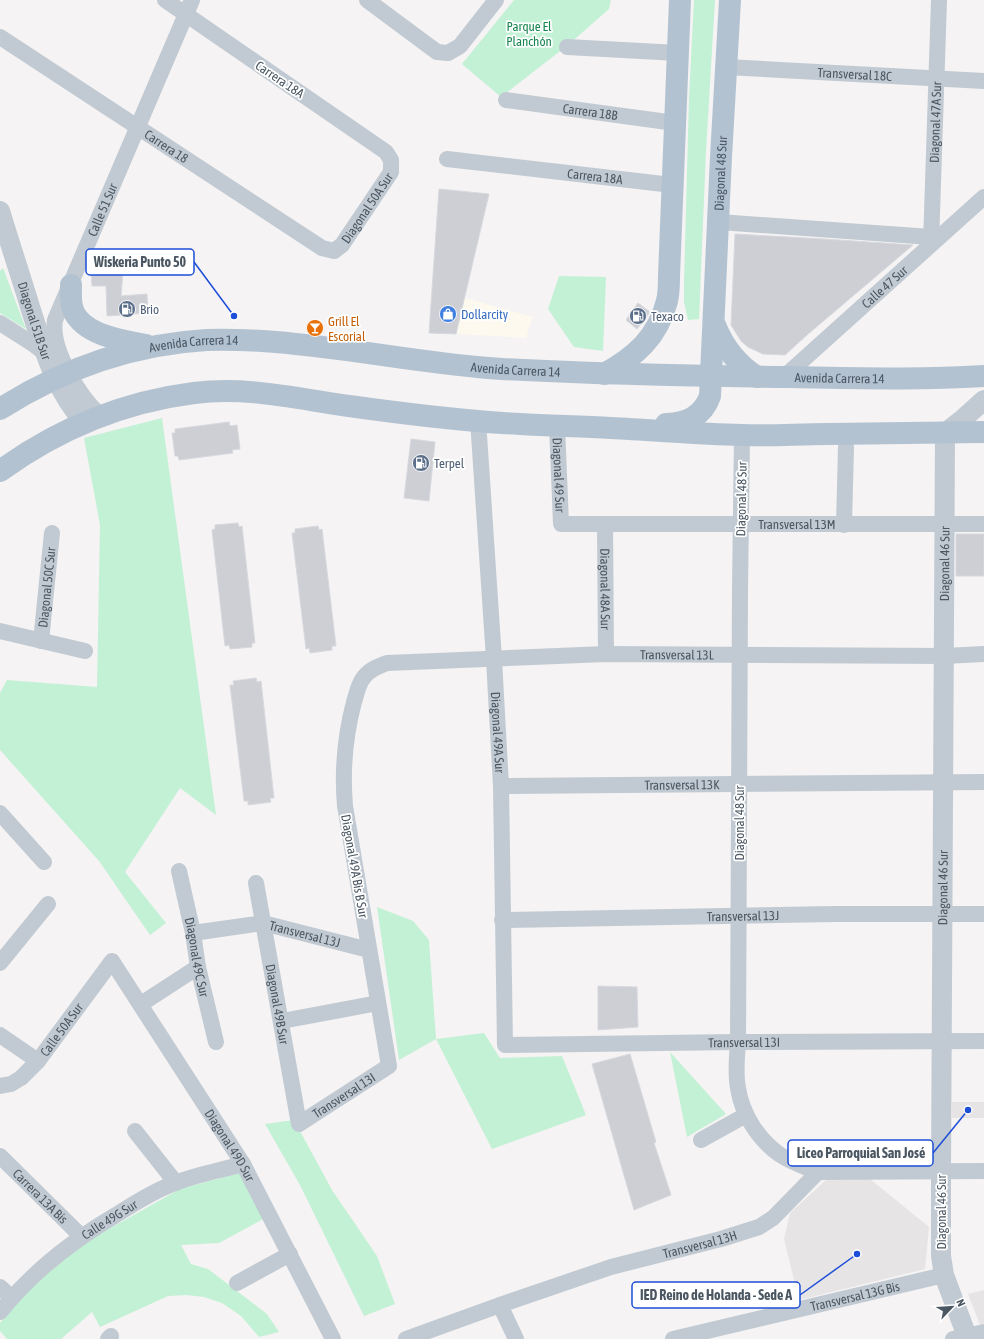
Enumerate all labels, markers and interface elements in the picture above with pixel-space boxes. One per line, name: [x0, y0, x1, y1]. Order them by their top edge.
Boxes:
park label: Parque El Planchón: [506, 19, 552, 49]
street label: Carrera 18A: [253, 58, 307, 101]
street label: Transversal 18C: [817, 65, 892, 84]
street label: Diagonal 47A Sur: [927, 81, 944, 163]
street label: Carrera 18B: [562, 101, 619, 123]
street label: Carrera 18: [142, 127, 191, 166]
street label: Diagonal 48 Sur: [712, 135, 730, 211]
street label: Carrera 18A: [567, 166, 624, 187]
street label: Diagonal 50A Sur: [338, 170, 396, 246]
street label: Calle 51 Sur: [85, 181, 121, 239]
callout: Wiskeria Punto 50: [86, 249, 194, 275]
text: Wiskeria Punto 50: [93, 254, 187, 270]
street label: Calle 47 Sur: [859, 263, 911, 311]
street label: Diagonal 51B Sur: [15, 280, 54, 362]
fuel station icon: Brio: [117, 299, 137, 319]
place label: Brio: [140, 302, 159, 317]
shop icon: Dollarcity: [438, 304, 458, 324]
fuel station icon: Texaco: [628, 306, 648, 326]
place label: Dollarcity: [461, 307, 509, 322]
place label: Texaco: [651, 309, 684, 324]
place label: Grill El Escorial: [328, 314, 366, 344]
bar icon: Grill El Escorial: [305, 318, 325, 338]
street label: Avenida Carrera 14: [148, 333, 239, 355]
street label: Avenida Carrera 14: [470, 359, 561, 380]
street label: Avenida Carrera 14: [794, 370, 885, 386]
street label: Diagonal 49 Sur: [550, 437, 568, 513]
fuel station icon: Terpel: [411, 453, 431, 473]
place label: Terpel: [434, 456, 465, 471]
street label: Diagonal 48 Sur: [733, 461, 750, 537]
street label: Transversal 13M: [758, 517, 836, 532]
street label: Diagonal 46 Sur: [937, 526, 952, 601]
street label: Diagonal 50C Sur: [35, 546, 59, 628]
street label: Diagonal 48A Sur: [597, 548, 613, 630]
street label: Transversal 13L: [640, 647, 714, 663]
street label: Diagonal 49A Sur: [488, 691, 507, 774]
street label: Transversal 13K: [644, 777, 720, 793]
street label: Diagonal 48 Sur: [732, 785, 747, 860]
street label: Diagonal 49A Bis B Sur: [338, 813, 371, 919]
street label: Diagonal 46 Sur: [935, 850, 951, 925]
street label: Transversal 13J: [706, 908, 779, 924]
street label: Diagonal 49C Sur: [182, 916, 212, 999]
street label: Transversal 13J: [268, 918, 342, 950]
street label: Diagonal 49B Sur: [263, 963, 292, 1046]
street label: Calle 50A Sur: [37, 1000, 86, 1059]
street label: Transversal 13I: [708, 1035, 780, 1050]
street label: Transversal 13I: [310, 1070, 378, 1121]
street label: Diagonal 49D Sur: [202, 1106, 258, 1184]
callout: Liceo Parroquial San José: [788, 1140, 933, 1166]
text: Liceo Parroquial San José: [797, 1145, 925, 1161]
street label: Carrera 13A Bis: [10, 1166, 71, 1227]
street label: Diagonal 46 Sur: [934, 1174, 949, 1249]
street label: Calle 49G Sur: [79, 1197, 140, 1243]
street label: Transversal 13H: [661, 1227, 739, 1262]
street label: Transversal 13G Bis: [809, 1279, 902, 1314]
callout: IED Reino de Holanda - Sede A: [632, 1282, 800, 1308]
text: IED Reino de Holanda - Sede A: [640, 1287, 792, 1303]
north arrow: [932, 1287, 972, 1327]
text: N: [954, 1297, 968, 1308]

